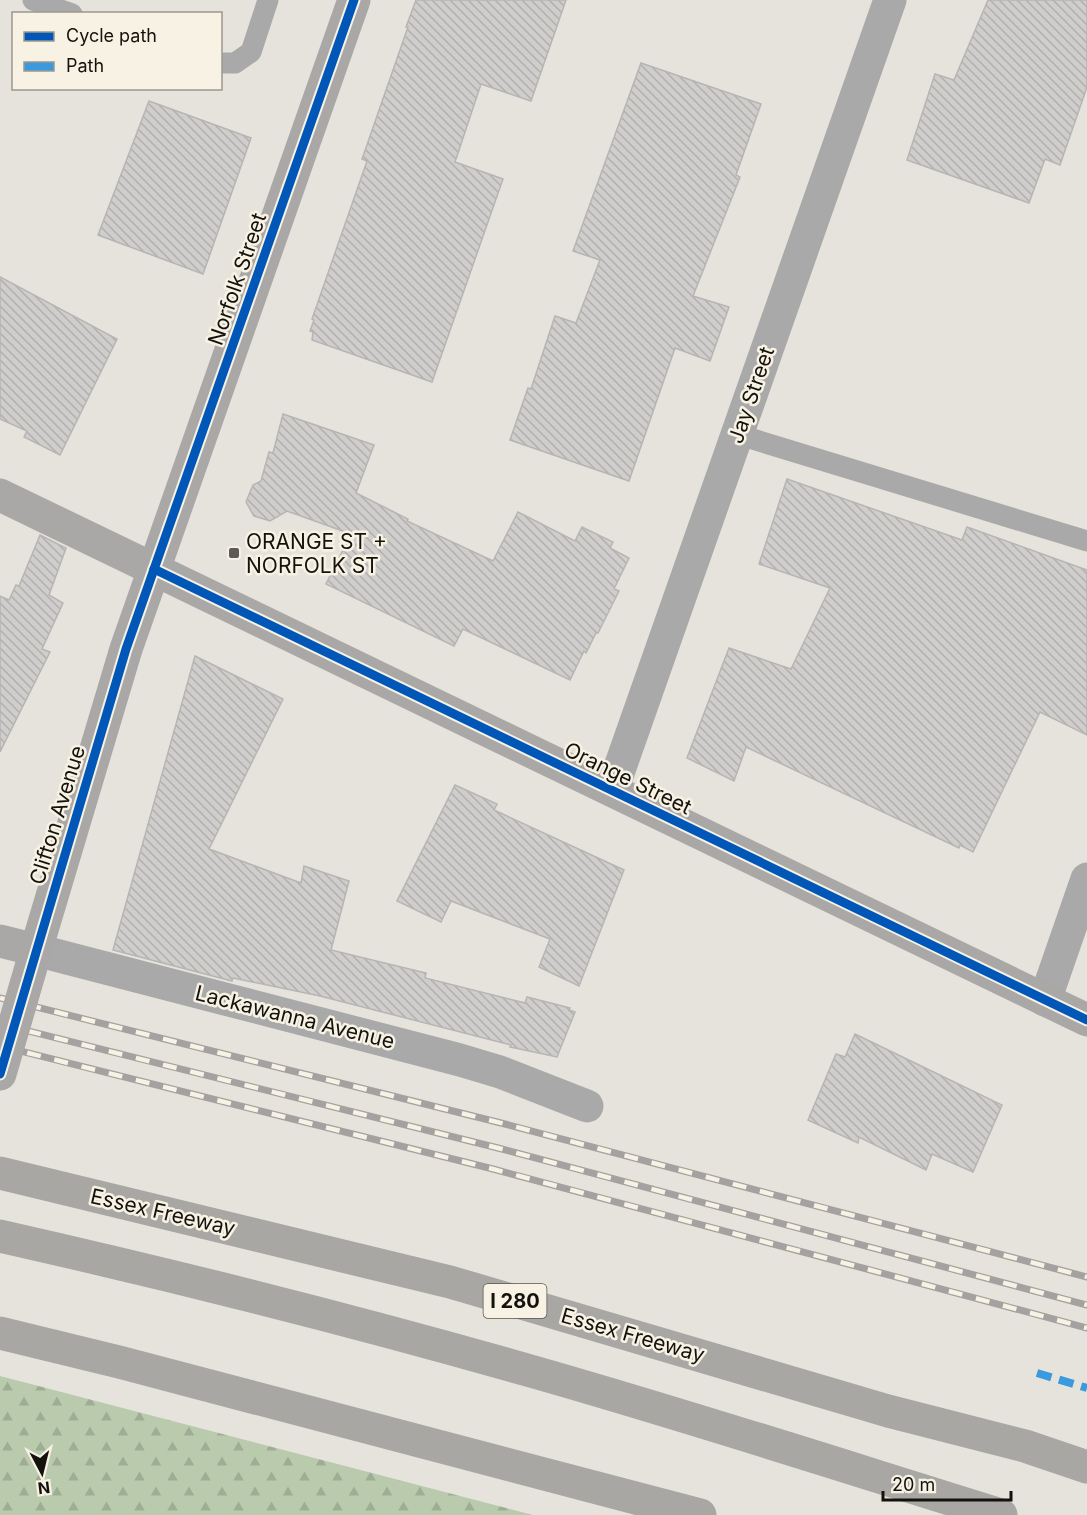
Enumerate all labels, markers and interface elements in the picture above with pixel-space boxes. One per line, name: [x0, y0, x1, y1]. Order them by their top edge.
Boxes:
legend: [12, 12, 222, 90]
text: Cycle path: [66, 25, 157, 46]
text: Path: [66, 55, 104, 76]
street label: Norfolk Street: [203, 209, 271, 348]
street label: Jay Street: [723, 343, 779, 447]
place label: ORANGE ST + NORFOLK ST: [246, 529, 387, 578]
marker: ORANGE ST + NORFOLK ST: [227, 546, 241, 560]
street label: Orange Street: [560, 736, 696, 820]
street label: Clifton Avenue: [24, 743, 90, 887]
street label: Lackawanna Avenue: [193, 980, 397, 1054]
street label: Essex Freeway: [88, 1183, 238, 1241]
road number: I 280: [484, 1284, 546, 1318]
street label: Essex Freeway: [558, 1303, 708, 1367]
north arrow: [12, 1443, 72, 1503]
scale bar: [883, 1464, 1010, 1502]
text: 20 m: [892, 1474, 935, 1495]
text: N: [37, 1477, 51, 1499]

